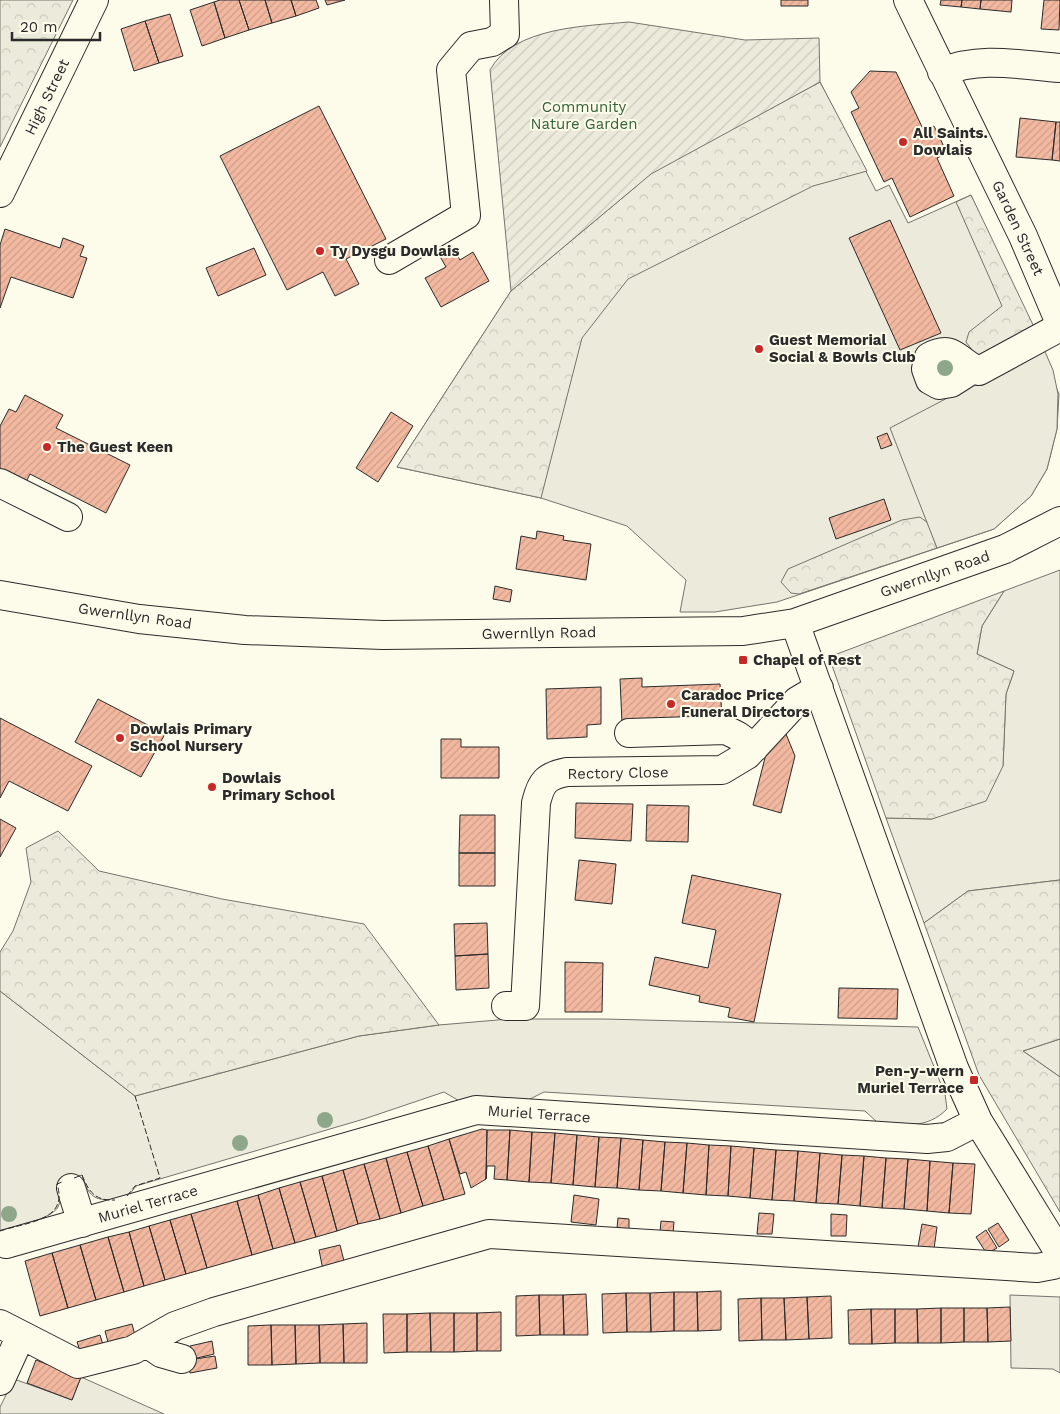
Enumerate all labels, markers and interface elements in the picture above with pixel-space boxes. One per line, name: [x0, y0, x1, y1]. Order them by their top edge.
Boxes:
scale bar: [12, 10, 100, 42]
text: 20 m: [20, 18, 58, 36]
street label: High Street: [21, 55, 73, 138]
park label: Community Nature Garden: [531, 98, 637, 133]
place label: All Saints. Dowlais: [913, 124, 988, 159]
marker: All Saints. Dowlais: [897, 136, 909, 148]
street label: Garden Street: [988, 178, 1048, 279]
place label: Ty Dysgu Dowlais: [330, 242, 459, 260]
marker: Ty Dysgu Dowlais: [314, 245, 326, 257]
place label: Guest Memorial Social & Bowls Club: [769, 331, 916, 366]
marker: Guest Memorial Social & Bowls Club: [753, 343, 765, 355]
place label: The Guest Keen: [57, 438, 173, 456]
marker: The Guest Keen: [41, 441, 53, 453]
street label: Gwernllyn Road: [878, 547, 992, 601]
street label: Gwernllyn Road: [77, 599, 193, 633]
street label: Gwernllyn Road: [481, 623, 597, 643]
place label: Chapel of Rest: [753, 651, 861, 669]
marker: Chapel of Rest: [737, 654, 749, 666]
place label: Caradoc Price Funeral Directors: [681, 686, 810, 721]
marker: Caradoc Price Funeral Directors: [665, 698, 677, 710]
place label: Dowlais Primary School Nursery: [130, 720, 253, 755]
marker: Dowlais Primary School Nursery: [114, 732, 126, 744]
street label: Rectory Close: [567, 763, 669, 783]
place label: Dowlais Primary School: [222, 769, 335, 804]
marker: Dowlais Primary School: [206, 781, 218, 793]
place label: Pen-y-wern Muriel Terrace: [857, 1062, 964, 1097]
marker: Pen-y-wern Muriel Terrace: [968, 1074, 980, 1086]
street label: Muriel Terrace: [487, 1101, 591, 1127]
street label: Muriel Terrace: [96, 1181, 200, 1227]

